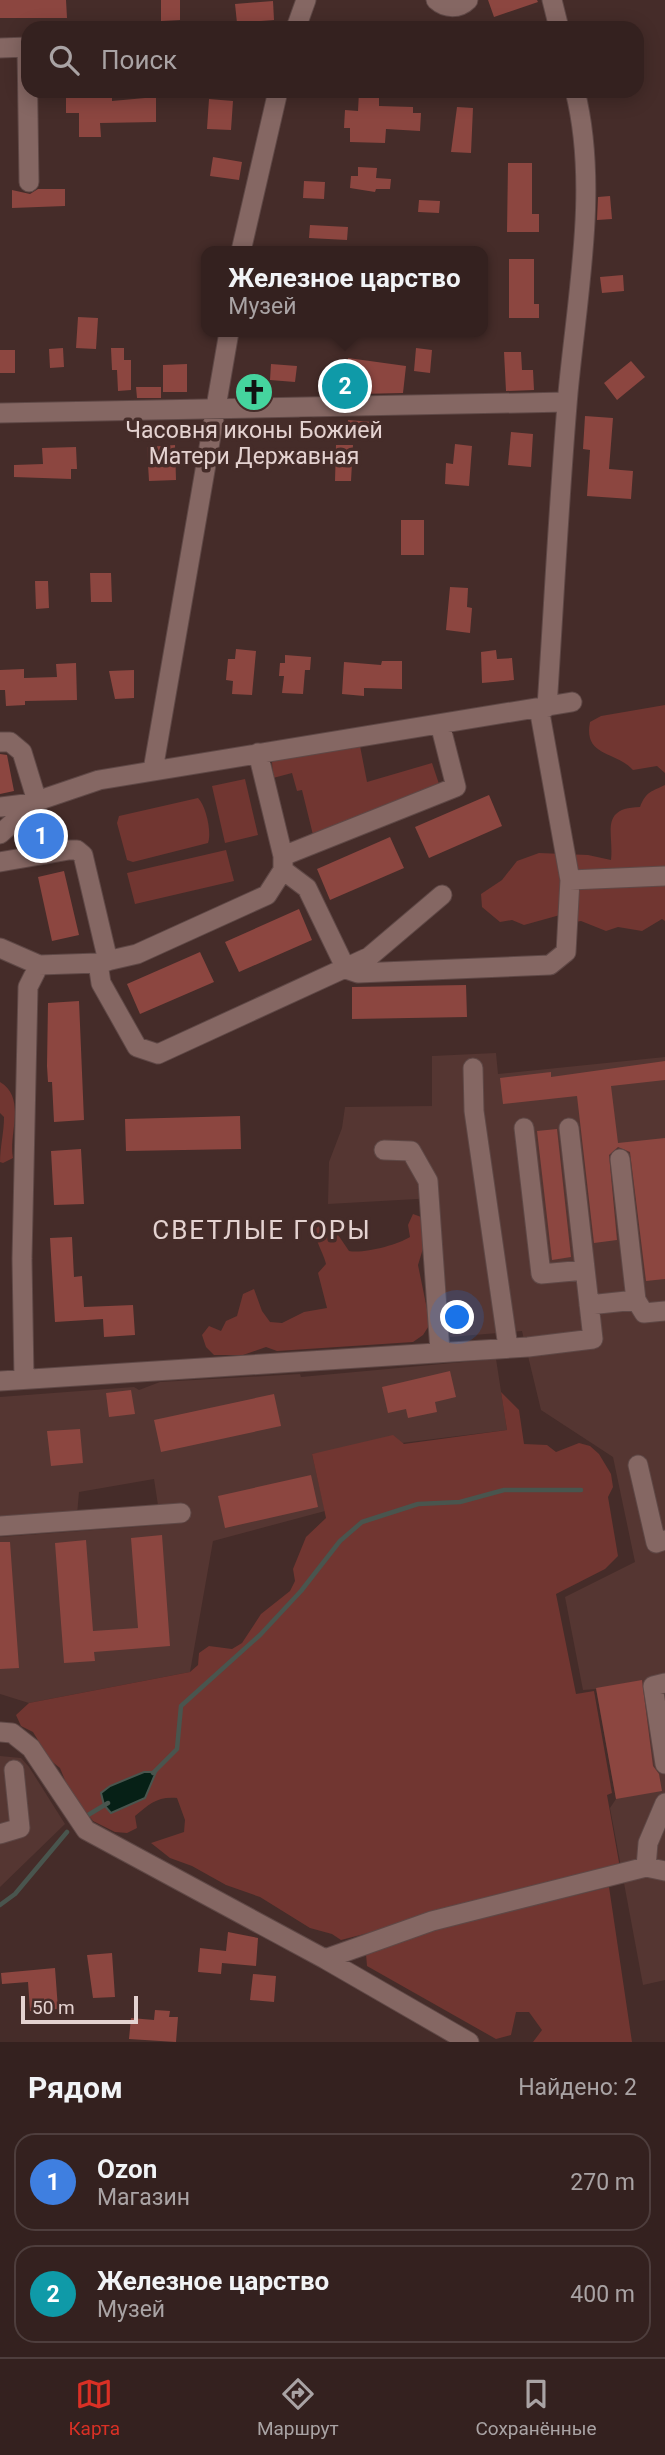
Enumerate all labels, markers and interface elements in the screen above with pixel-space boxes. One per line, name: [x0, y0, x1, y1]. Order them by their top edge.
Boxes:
search box: [21, 21, 644, 98]
icon: search: [45, 41, 83, 79]
text: Поиск: [101, 45, 177, 75]
popup: [201, 246, 488, 337]
text: Железное царство: [228, 263, 461, 293]
text: Музей: [228, 293, 296, 320]
pin: 2: [322, 360, 368, 412]
church icon: Часовня иконы Божией Матери Державная: [233, 371, 275, 413]
place label: Часовня иконы Божией Матери Державная: [125, 417, 383, 470]
pin: 1: [18, 810, 64, 862]
district label: СВЕТЛЫЕ ГОРЫ: [152, 1215, 372, 1245]
your location: [440, 1300, 474, 1334]
scale bar: [21, 1993, 138, 2025]
text: 50 m: [32, 1996, 75, 2019]
text: Рядом: [28, 2070, 123, 2105]
text: Найдено: 2: [518, 2074, 637, 2101]
text: Ozon: [97, 2154, 157, 2184]
text: 1: [46, 2169, 60, 2196]
text: 270 m: [570, 2169, 635, 2196]
text: Магазин: [97, 2184, 190, 2211]
text: Железное царство: [97, 2266, 329, 2296]
text: 2: [46, 2281, 60, 2308]
text: 400 m: [570, 2281, 635, 2308]
text: Музей: [97, 2296, 165, 2323]
tab: Карта: [68, 2375, 120, 2440]
tab: Маршрут: [257, 2375, 339, 2440]
tab: Сохранённые: [475, 2375, 597, 2440]

